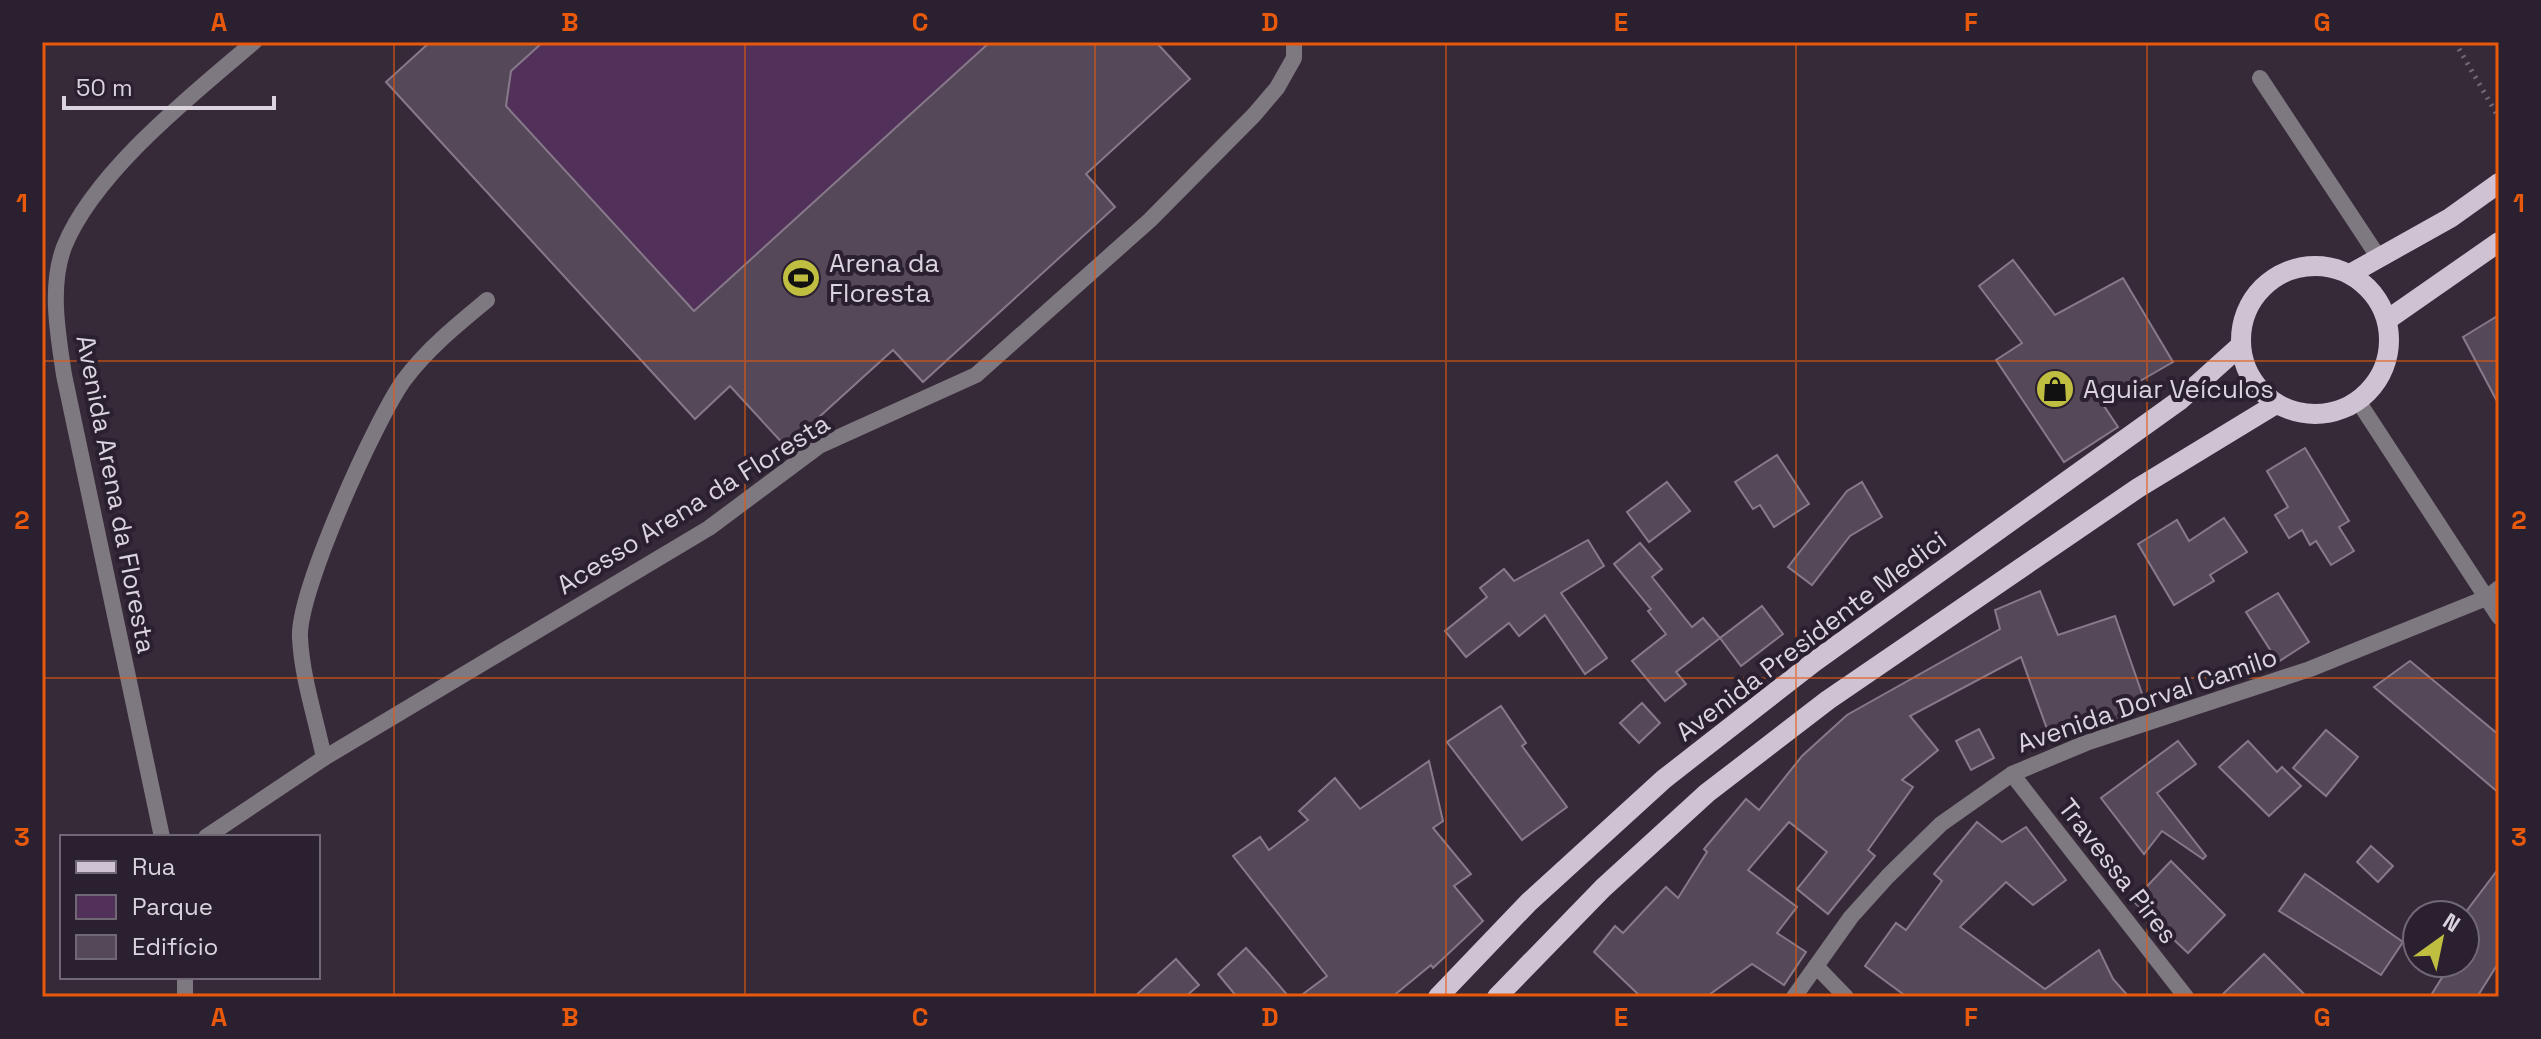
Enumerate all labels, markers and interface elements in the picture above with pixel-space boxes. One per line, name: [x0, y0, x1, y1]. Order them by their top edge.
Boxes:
text: A: [211, 5, 228, 39]
text: B: [561, 5, 579, 39]
text: C: [912, 5, 928, 39]
text: D: [1261, 5, 1279, 39]
text: E: [1614, 5, 1628, 39]
text: F: [1964, 5, 1978, 39]
text: G: [2313, 5, 2331, 39]
scale bar: [64, 60, 274, 110]
text: 50 m: [76, 72, 133, 103]
text: 1: [16, 186, 28, 220]
text: 1: [2513, 186, 2525, 220]
place label: Arena da Floresta: [829, 246, 939, 310]
sports icon: Arena da Floresta: [780, 257, 822, 299]
street label: Avenida Arena da Floresta: [68, 332, 164, 656]
shop icon: Aguiar Veículos: [2034, 368, 2076, 410]
place label: Aguiar Veículos: [2083, 372, 2274, 406]
street label: Acesso Arena da Floresta: [550, 406, 836, 602]
text: 2: [14, 503, 30, 537]
text: 2: [2511, 503, 2527, 537]
street label: Avenida Presidente Medici: [1669, 523, 1953, 749]
street label: Avenida Dorval Camilo: [2012, 639, 2282, 761]
street label: Travessa Pires: [2051, 792, 2185, 950]
text: 3: [14, 820, 30, 854]
text: 3: [2511, 820, 2527, 854]
legend: [60, 835, 320, 979]
text: Rua: [132, 851, 176, 882]
text: Parque: [132, 891, 213, 922]
north arrow: [2401, 899, 2481, 979]
text: N: [2438, 906, 2466, 938]
text: Edifício: [132, 931, 218, 962]
text: A: [211, 1000, 228, 1034]
text: B: [561, 1000, 579, 1034]
text: C: [912, 1000, 928, 1034]
text: D: [1261, 1000, 1279, 1034]
text: E: [1614, 1000, 1628, 1034]
text: F: [1964, 1000, 1978, 1034]
text: G: [2313, 1000, 2331, 1034]

